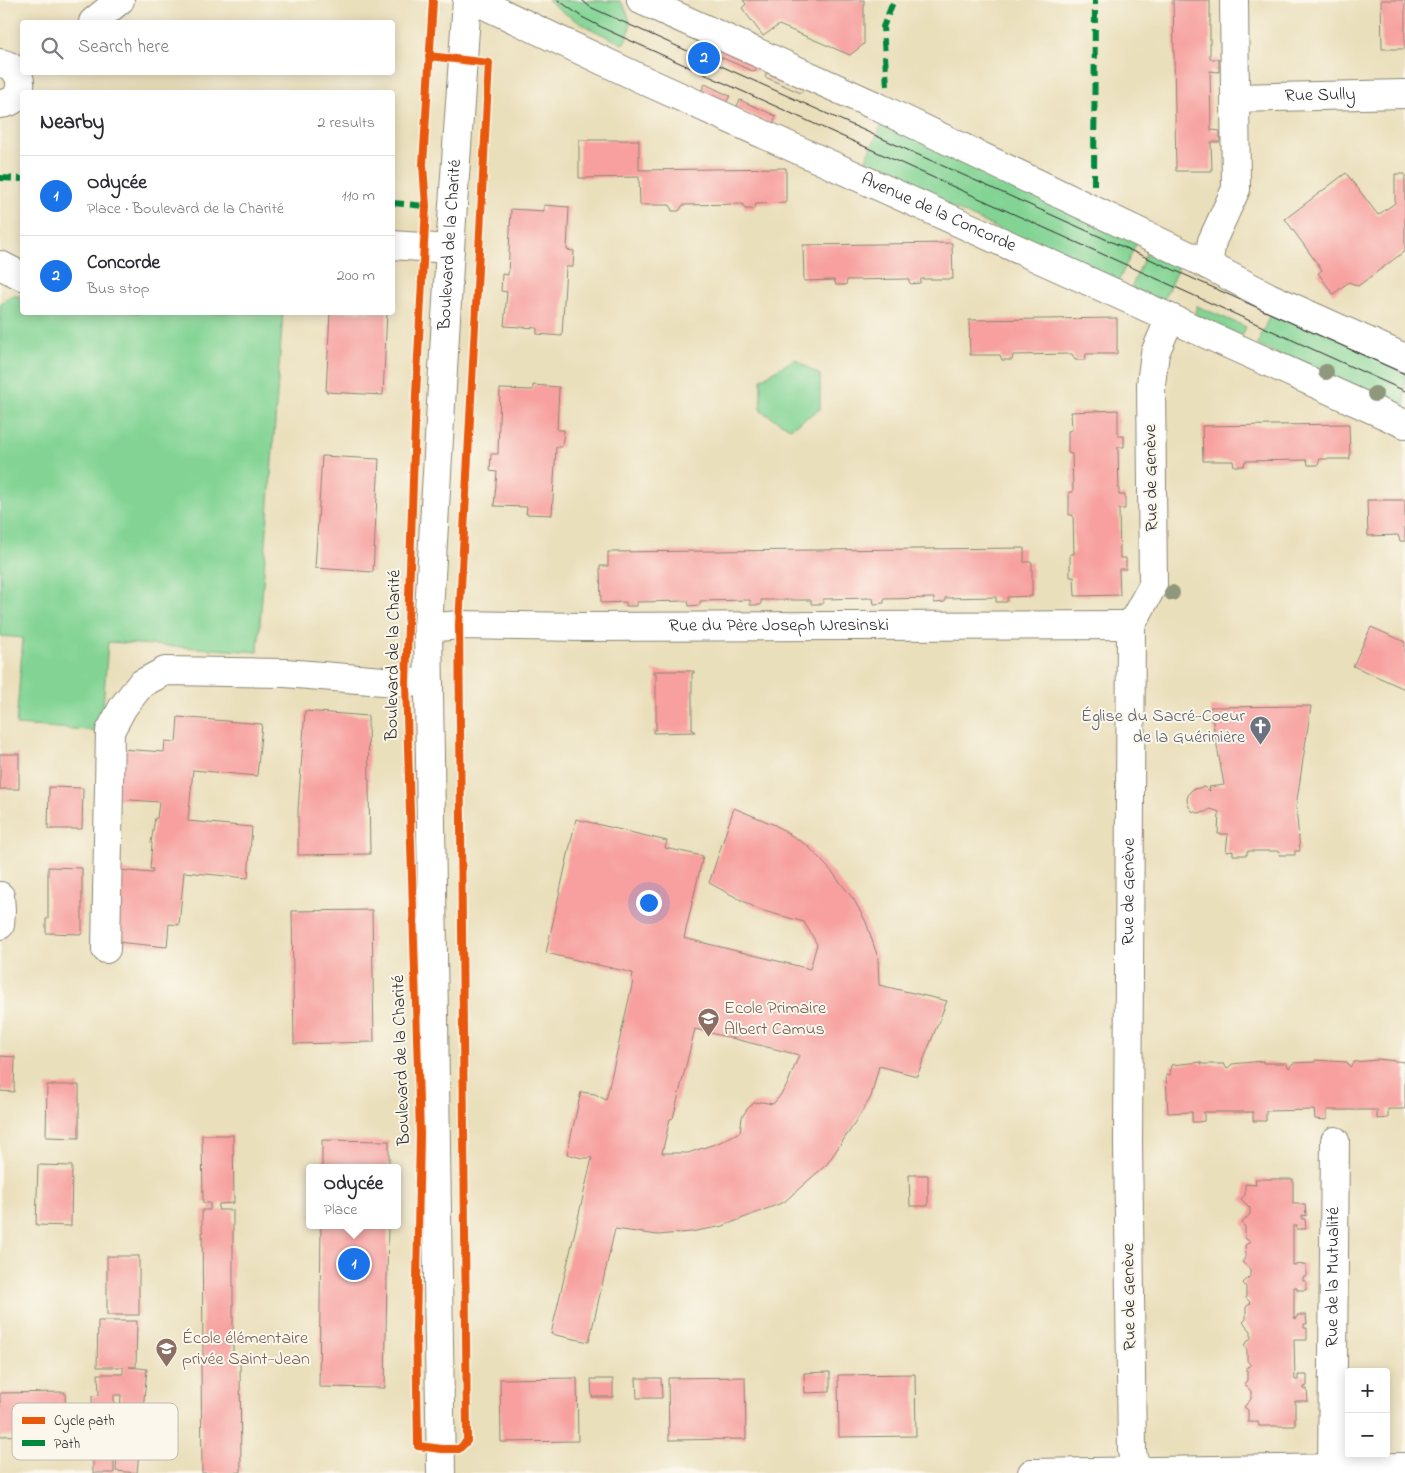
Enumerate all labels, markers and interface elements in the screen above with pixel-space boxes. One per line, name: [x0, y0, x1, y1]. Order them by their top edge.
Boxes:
search box: [20, 20, 395, 75]
icon: search: [38, 34, 66, 62]
text: Search here: [78, 34, 169, 61]
pin: 2: [688, 39, 720, 77]
street label: Rue Sully: [1284, 82, 1356, 110]
text: Nearby: [40, 108, 104, 138]
text: 2 results: [317, 111, 375, 135]
street label: Boulevard de la Charité: [432, 158, 469, 332]
street label: Avenue de la Concorde: [857, 167, 1021, 260]
text: Odycée: [87, 170, 147, 197]
text: 1: [53, 184, 59, 208]
text: 110 m: [341, 184, 375, 208]
text: Place · Boulevard de la Charité: [87, 197, 284, 221]
text: Concorde: [87, 250, 160, 277]
text: 2: [52, 264, 60, 288]
text: 200 m: [337, 264, 375, 288]
text: Bus stop: [87, 277, 150, 301]
street label: Rue de Genève: [1138, 423, 1166, 532]
street label: Boulevard de la Charité: [379, 569, 409, 742]
street label: Rue du Père Joseph Wresinski: [669, 613, 889, 640]
place label: Église du Sacré-Coeur de la Guérinière: [1081, 704, 1246, 751]
church icon: Église du Sacré-Coeur de la Guérinière: [1249, 715, 1273, 746]
street label: Rue de Genève: [1116, 837, 1143, 945]
your location: [636, 890, 662, 916]
street label: Boulevard de la Charité: [386, 973, 418, 1147]
place label: Ecole Primaire Albert Camus: [724, 996, 827, 1043]
school or university icon: Ecole Primaire Albert Camus: [696, 1007, 720, 1038]
popup: [306, 1164, 401, 1229]
text: Odycée: [324, 1171, 383, 1198]
text: Place: [324, 1198, 358, 1222]
street label: Rue de la Mutualité: [1320, 1206, 1347, 1347]
street label: Rue de Genève: [1116, 1242, 1144, 1351]
pin: 1: [338, 1245, 370, 1283]
place label: École élémentaire privée Saint-Jean: [182, 1326, 310, 1373]
school or university icon: École élémentaire privée Saint-Jean: [154, 1337, 178, 1368]
map controls: [1345, 1368, 1390, 1458]
button: +: [1345, 1368, 1390, 1413]
legend: [12, 1403, 178, 1460]
text: Cycle path: [54, 1411, 115, 1433]
button: −: [1345, 1413, 1390, 1458]
text: Path: [54, 1434, 80, 1455]

